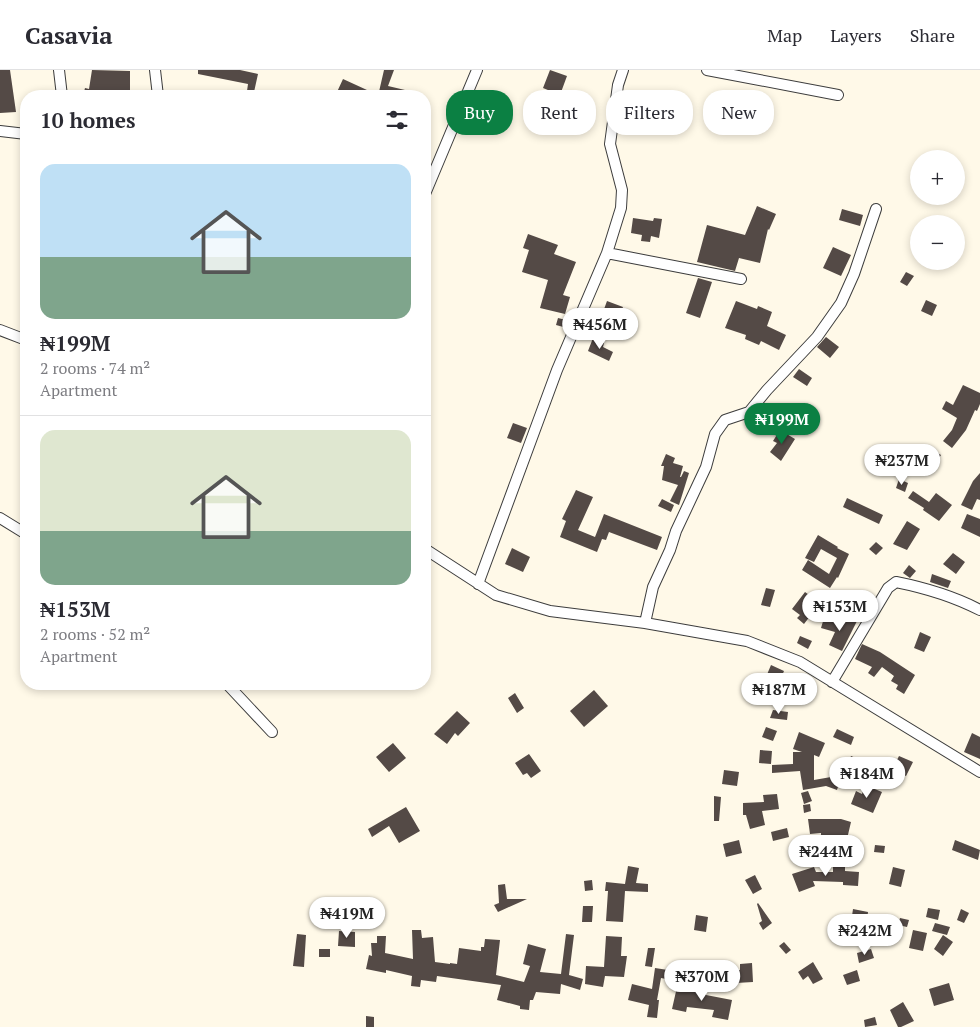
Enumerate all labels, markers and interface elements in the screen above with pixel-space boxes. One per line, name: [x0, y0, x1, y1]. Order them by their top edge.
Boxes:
text: Casavia: [25, 19, 113, 51]
text: Map: [767, 23, 802, 47]
text: Layers: [830, 23, 882, 47]
text: Share: [910, 23, 955, 47]
chip: Buy: [446, 90, 513, 135]
chip: Rent: [523, 90, 596, 135]
chip: Filters: [606, 90, 693, 135]
chip: New: [703, 90, 774, 135]
text: 10 homes: [40, 106, 136, 134]
icon: filters: [383, 106, 411, 134]
map controls: [910, 150, 965, 270]
button: +: [910, 150, 965, 205]
icon: home: [181, 197, 271, 287]
button: −: [910, 215, 965, 270]
pin: ₦456M: [565, 308, 635, 350]
text: ₦456M: [573, 313, 627, 335]
text: ₦199M: [40, 329, 110, 357]
text: 2 rooms · 74 m²: [40, 357, 150, 379]
text: Apartment: [40, 379, 117, 401]
pin: ₦199M: [747, 402, 817, 445]
text: ₦199M: [755, 408, 809, 430]
pin: ₦237M: [867, 444, 937, 486]
text: ₦237M: [875, 449, 929, 471]
icon: home: [181, 462, 271, 552]
pin: ₦153M: [805, 590, 875, 632]
text: ₦153M: [40, 595, 110, 623]
text: ₦153M: [813, 595, 867, 617]
text: 2 rooms · 52 m²: [40, 623, 150, 645]
text: Apartment: [40, 645, 117, 667]
pin: ₦187M: [744, 672, 814, 715]
text: ₦187M: [752, 678, 806, 700]
pin: ₦184M: [832, 756, 902, 799]
text: ₦184M: [840, 762, 894, 784]
pin: ₦244M: [791, 834, 861, 877]
text: ₦244M: [799, 840, 853, 862]
pin: ₦419M: [312, 896, 382, 939]
text: ₦419M: [320, 902, 374, 924]
pin: ₦242M: [830, 914, 900, 956]
text: ₦242M: [838, 919, 892, 941]
pin: ₦370M: [667, 960, 737, 1002]
text: ₦370M: [675, 965, 729, 987]

